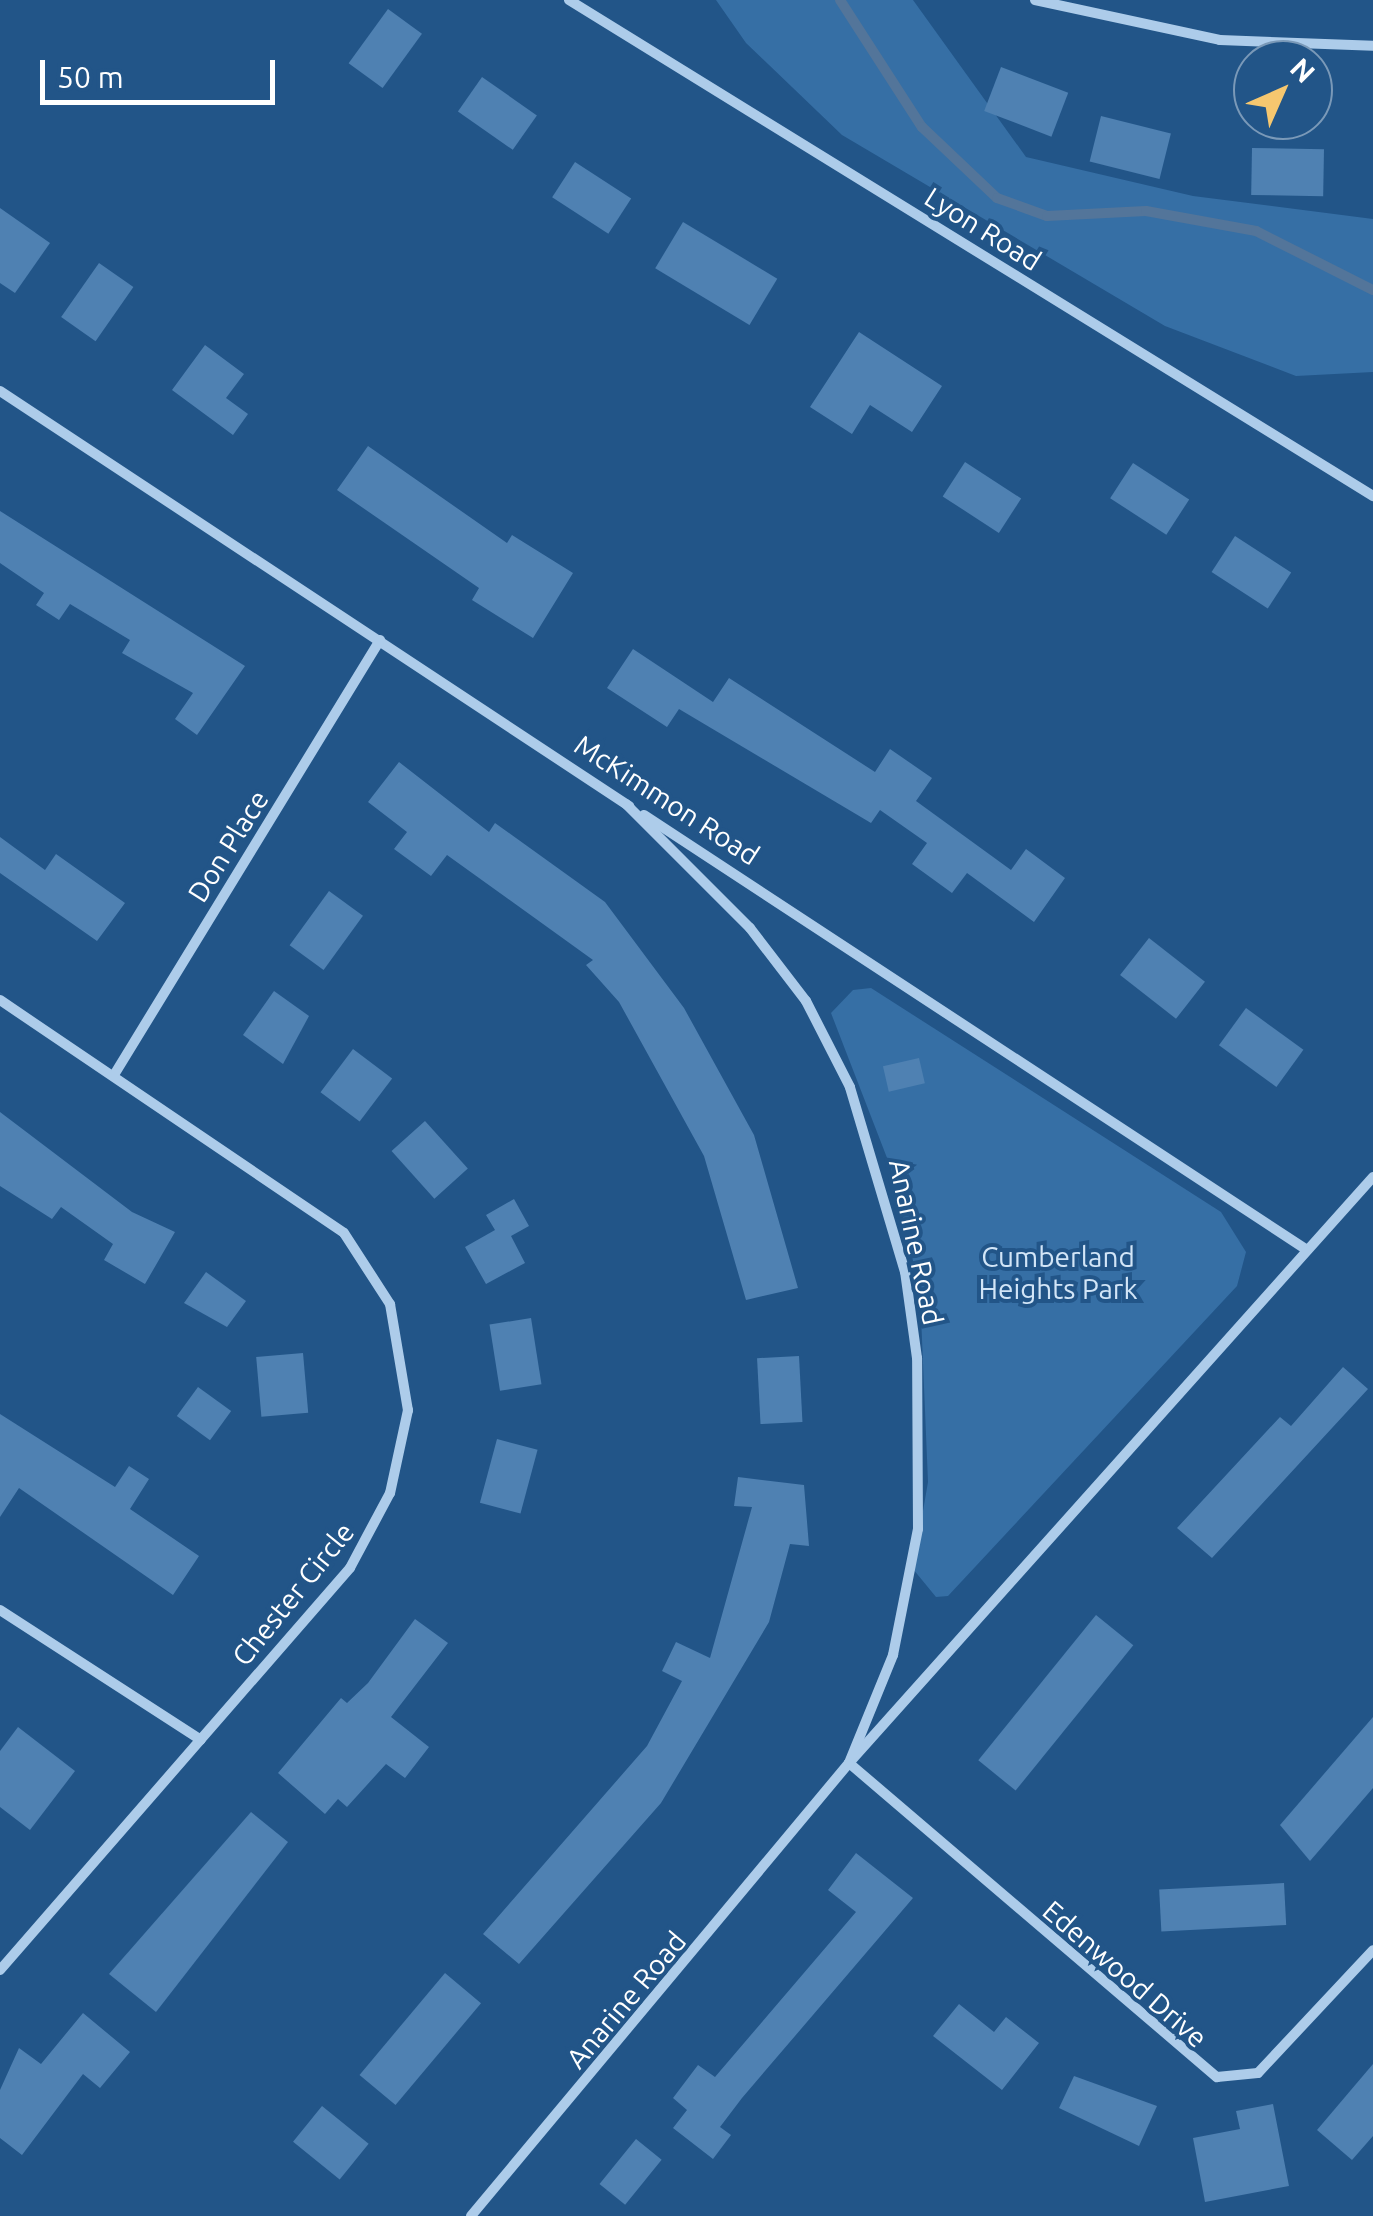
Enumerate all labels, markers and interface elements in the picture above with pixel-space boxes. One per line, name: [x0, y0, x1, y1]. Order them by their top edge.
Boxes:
scale bar: [45, 40, 280, 102]
north arrow: [1233, 40, 1333, 140]
text: N: [1285, 51, 1321, 88]
text: 50 m: [57, 60, 124, 94]
street label: Lyon Road: [919, 180, 1047, 278]
street label: McKimmon Road: [568, 728, 766, 872]
street label: Don Place: [181, 784, 275, 908]
street label: Anarine Road: [882, 1156, 950, 1328]
park label: Cumberland Heights Park: [978, 1240, 1138, 1306]
street label: Chester Circle: [225, 1516, 361, 1672]
street label: Edenwood Drive: [1036, 1894, 1214, 2054]
street label: Anarine Road: [559, 1925, 693, 2075]

